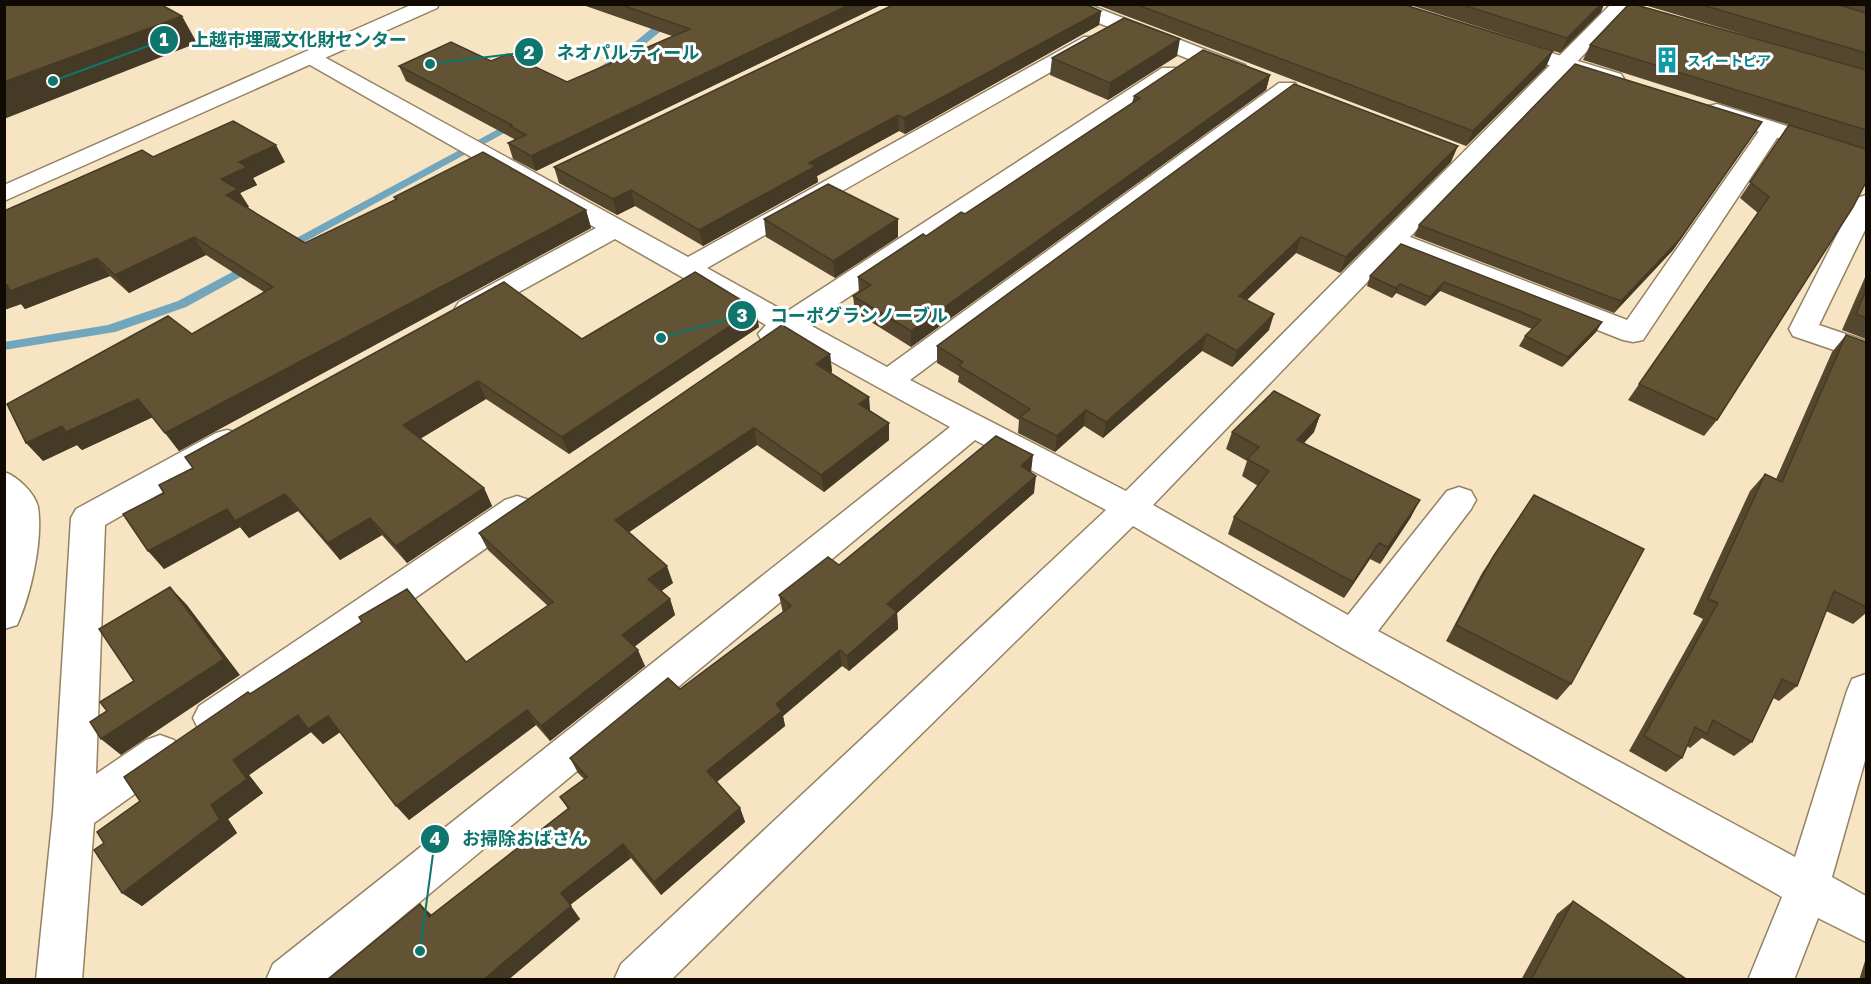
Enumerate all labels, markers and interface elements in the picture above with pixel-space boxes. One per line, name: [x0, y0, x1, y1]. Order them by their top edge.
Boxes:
callout: 上越市埋蔵文化財センター: [149, 22, 419, 58]
text: 1: [159, 28, 169, 50]
text: 上越市埋蔵文化財センター: [191, 28, 407, 50]
callout: ネオパルティール: [514, 34, 712, 70]
text: 2: [524, 41, 535, 63]
text: ネオパルティール: [557, 41, 699, 63]
building icon: スイートピア: [1652, 45, 1682, 75]
place label: スイートピア: [1687, 52, 1771, 69]
callout: コーポグランノーブル: [727, 297, 961, 333]
text: 3: [737, 304, 748, 326]
text: コーポグランノーブル: [770, 304, 948, 326]
callout: お掃除おばさん: [420, 821, 600, 857]
text: 4: [429, 827, 441, 849]
text: お掃除おばさん: [462, 827, 588, 849]

